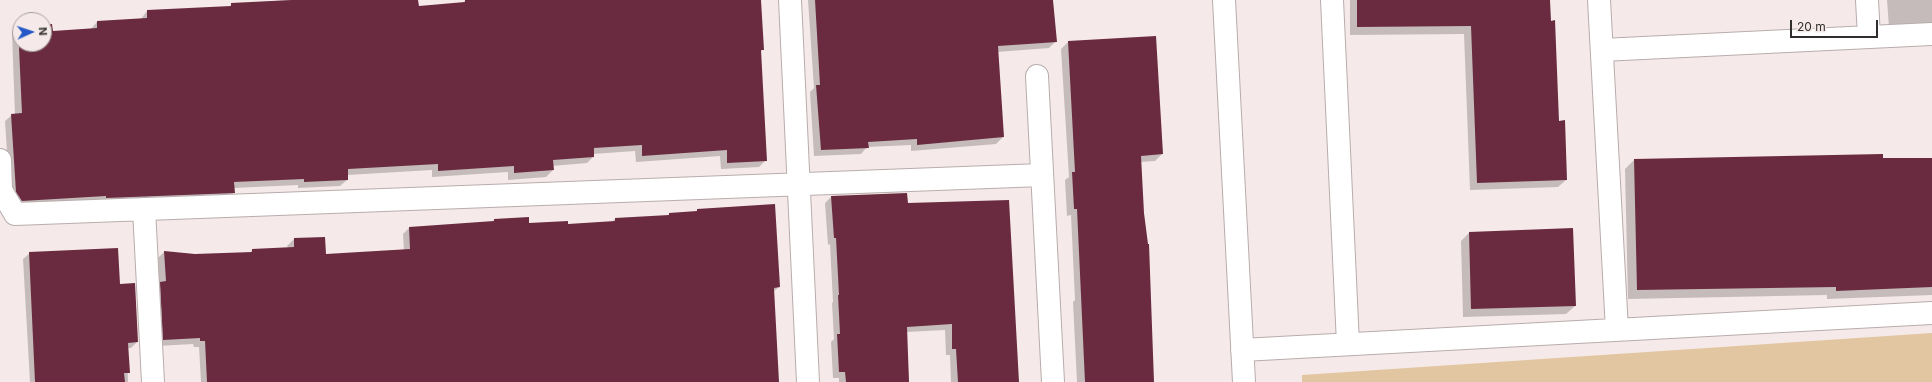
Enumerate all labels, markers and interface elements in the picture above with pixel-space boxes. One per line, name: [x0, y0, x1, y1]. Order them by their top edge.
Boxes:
north arrow: [12, 12, 52, 52]
scale bar: [1792, 12, 1880, 38]
text: 20 m: [1797, 19, 1826, 34]
text: N: [36, 27, 50, 36]

